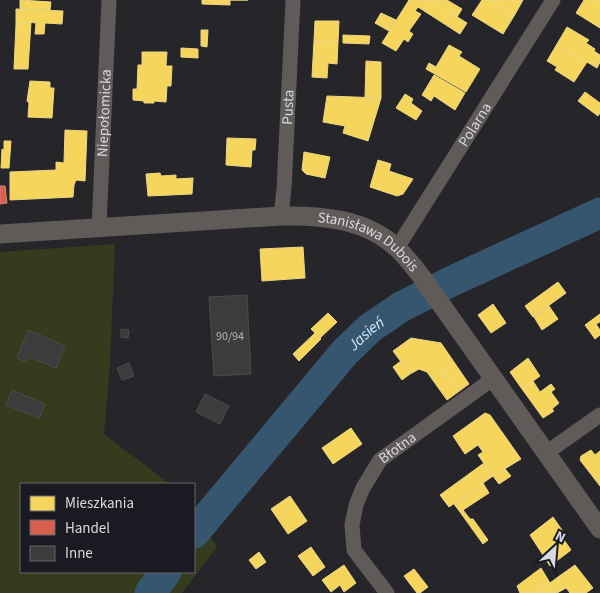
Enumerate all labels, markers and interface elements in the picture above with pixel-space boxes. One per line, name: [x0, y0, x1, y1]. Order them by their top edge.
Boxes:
street label: Niepołomicka: [92, 69, 117, 157]
street label: Pusta: [277, 89, 300, 125]
street label: Polarna: [453, 98, 497, 151]
street label: Stanisława Dubois: [317, 207, 424, 276]
water label: Jasień: [343, 311, 389, 356]
house number: 90/94: [216, 328, 244, 345]
street label: Błotna: [374, 427, 421, 469]
legend: [20, 483, 195, 573]
text: Mieszkania: [65, 493, 134, 514]
text: Handel: [65, 518, 110, 539]
north arrow: [530, 523, 580, 573]
text: N: [552, 526, 569, 548]
text: Inne: [65, 543, 93, 564]

